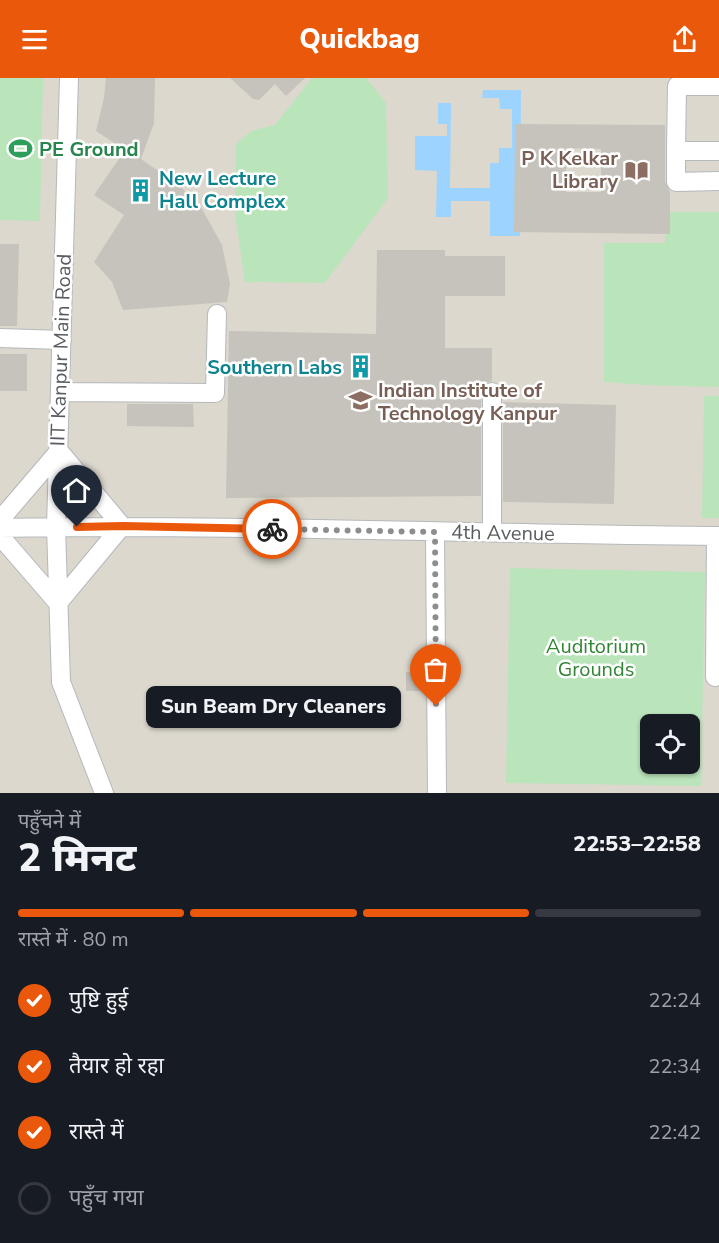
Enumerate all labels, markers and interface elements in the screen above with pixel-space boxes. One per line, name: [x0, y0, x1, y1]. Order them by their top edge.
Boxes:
text: Quickbag: [299, 21, 420, 58]
icon: menu: [18, 23, 51, 56]
icon: share: [668, 23, 701, 56]
sports icon: PE Ground: [8, 136, 34, 162]
place label: PE Ground: [39, 136, 139, 163]
place label: P K Kelkar Library: [521, 145, 618, 195]
library icon: P K Kelkar Library: [623, 157, 649, 183]
place label: New Lecture Hall Complex: [159, 165, 287, 215]
building icon: New Lecture Hall Complex: [128, 177, 154, 203]
street label: IIT Kanpur Main Road: [44, 253, 78, 447]
place label: Southern Labs: [207, 354, 342, 381]
building icon: Southern Labs: [347, 354, 373, 380]
place label: Indian Institute of Technology Kanpur: [378, 377, 557, 427]
school or university icon: Indian Institute of Technology Kanpur: [347, 388, 373, 414]
pin: [51, 465, 102, 527]
icon: home: [60, 474, 93, 507]
courier: [242, 499, 302, 559]
icon: bike: [256, 513, 289, 546]
street label: 4th Avenue: [451, 519, 555, 547]
park label: Auditorium Grounds: [546, 633, 646, 683]
pin: [410, 644, 461, 706]
icon: bag: [419, 653, 452, 686]
callout: Sun Beam Dry Cleaners: [145, 685, 400, 727]
text: Sun Beam Dry Cleaners: [161, 693, 386, 720]
map controls: [640, 714, 700, 774]
button: locate: [640, 714, 700, 774]
text: पहुँचने में: [18, 808, 81, 835]
text: 22:53–22:58: [573, 829, 701, 859]
text: 2 मिनट: [18, 832, 136, 885]
text: रास्ते में · 80 m: [18, 926, 129, 953]
icon: check: [18, 984, 51, 1017]
text: पुष्टि हुई: [69, 985, 128, 1015]
text: 22:24: [648, 987, 701, 1014]
icon: check: [18, 1050, 51, 1083]
text: तैयार हो रहा: [69, 1051, 164, 1081]
text: 22:34: [648, 1053, 701, 1080]
icon: check: [18, 1116, 51, 1149]
text: रास्ते में: [69, 1117, 124, 1147]
text: 22:42: [648, 1119, 701, 1146]
text: पहुँच गया: [69, 1183, 144, 1213]

